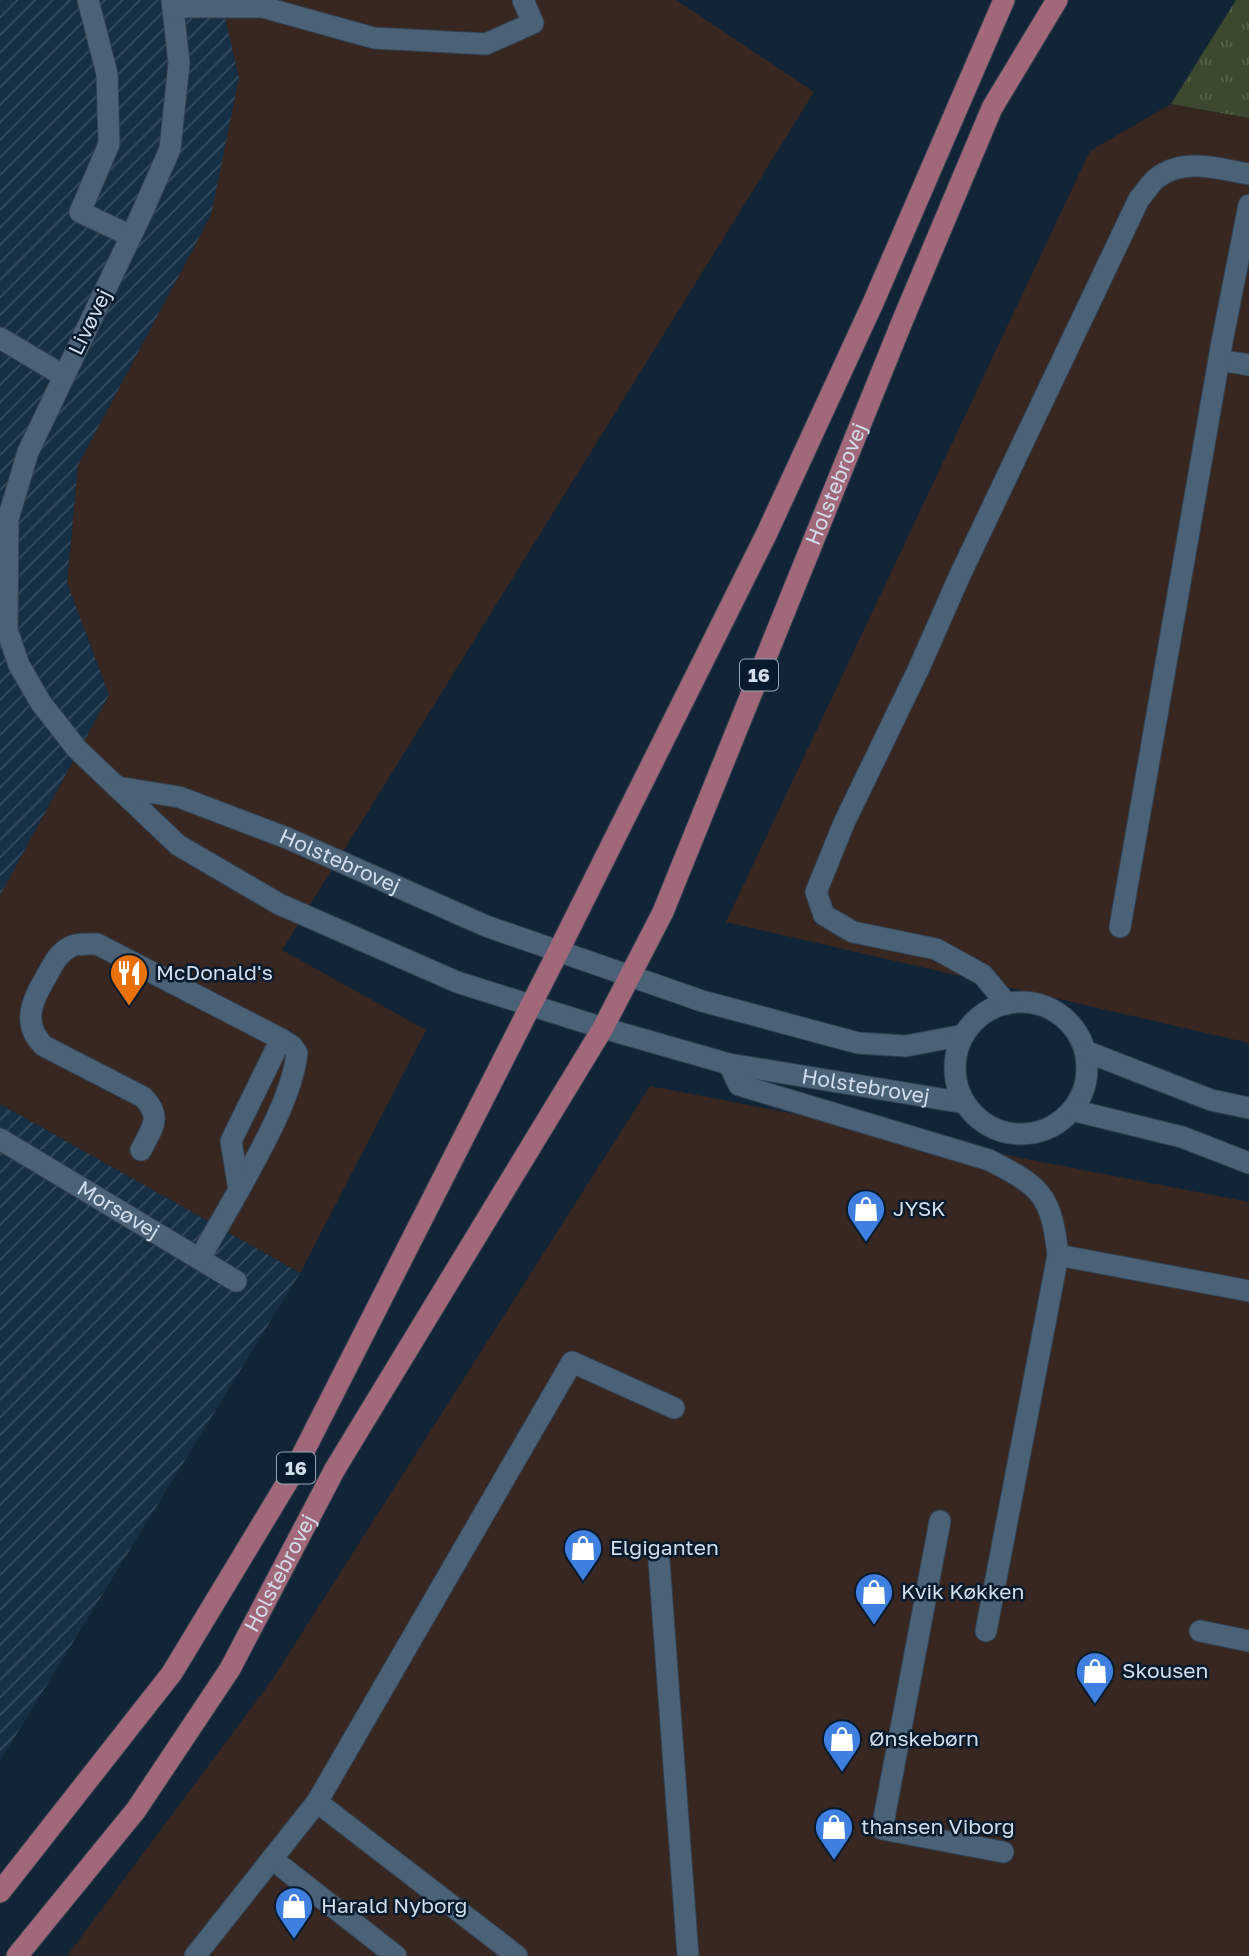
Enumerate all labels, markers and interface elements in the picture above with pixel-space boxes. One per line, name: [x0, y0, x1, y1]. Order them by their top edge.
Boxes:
street label: Livøvej: [62, 284, 116, 359]
street label: Holstebrovej: [799, 419, 872, 549]
road number: 16: [740, 660, 778, 690]
street label: Holstebrovej: [276, 822, 405, 898]
restaurant icon: McDonald's: [108, 952, 150, 1007]
place label: McDonald's: [156, 959, 273, 985]
street label: Holstebrovej: [800, 1062, 932, 1109]
street label: Morsøvej: [73, 1175, 165, 1244]
shop icon: JYSK: [845, 1188, 887, 1243]
place label: JYSK: [893, 1195, 946, 1221]
road number: 16: [277, 1452, 315, 1484]
street label: Holstebrovej: [238, 1509, 321, 1636]
shop icon: Elgiganten: [562, 1527, 604, 1582]
place label: Elgiganten: [610, 1534, 719, 1560]
shop icon: Kvik Køkken: [853, 1571, 895, 1626]
place label: Kvik Køkken: [901, 1578, 1024, 1604]
shop icon: Skousen: [1074, 1650, 1116, 1705]
place label: Skousen: [1122, 1657, 1208, 1683]
shop icon: Ønskebørn: [821, 1718, 863, 1773]
place label: Ønskebørn: [869, 1725, 979, 1751]
shop icon: thansen Viborg: [813, 1806, 855, 1861]
place label: thansen Viborg: [861, 1813, 1015, 1839]
shop icon: Harald Nyborg: [273, 1885, 315, 1940]
place label: Harald Nyborg: [321, 1892, 467, 1918]

